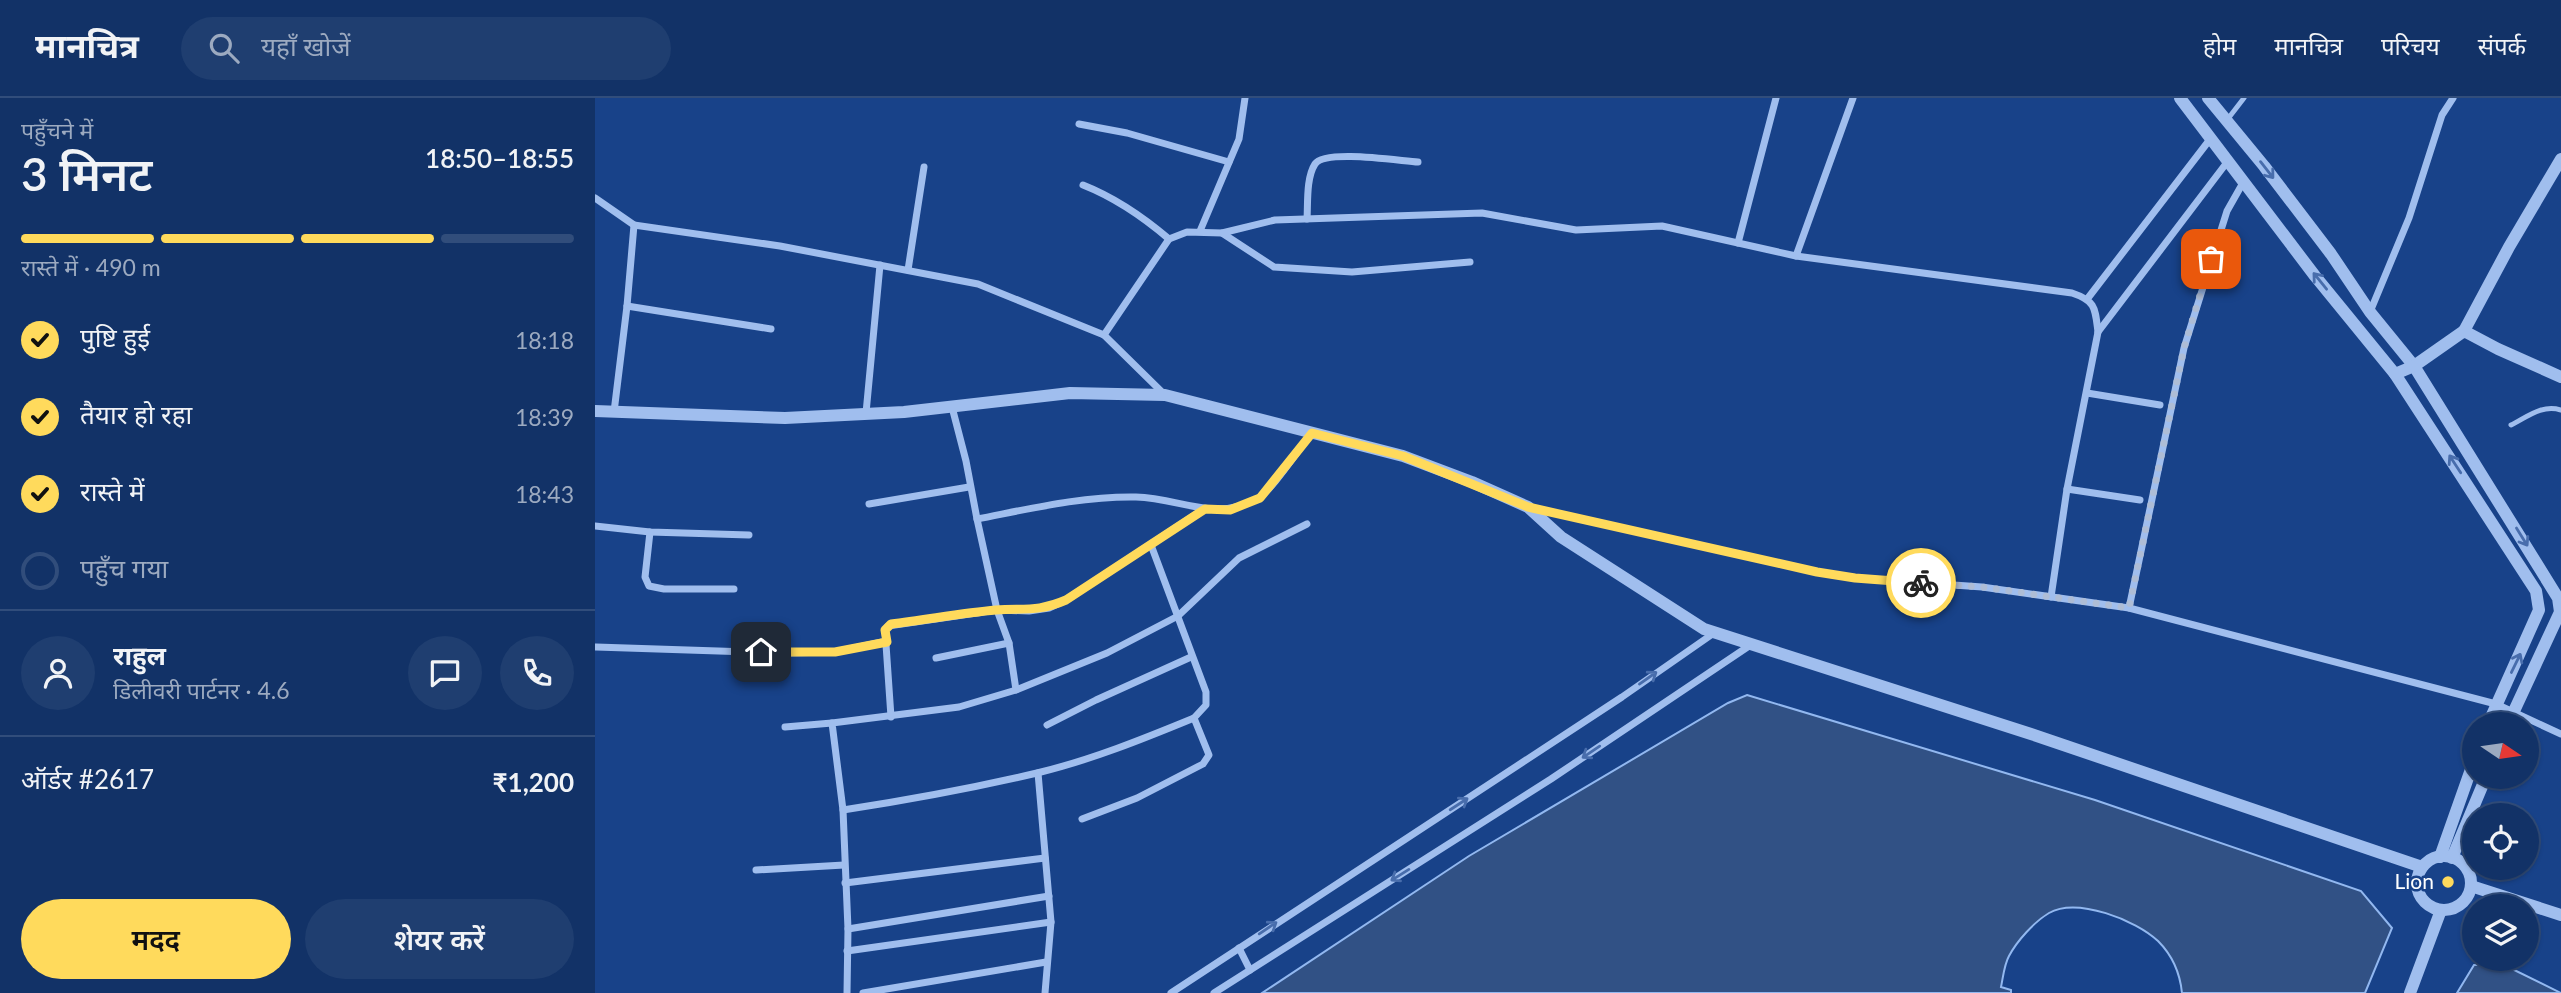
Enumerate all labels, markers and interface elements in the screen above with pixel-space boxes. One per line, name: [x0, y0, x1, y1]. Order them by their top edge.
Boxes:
search box: [181, 17, 671, 80]
text: मानचित्र: [35, 25, 139, 65]
icon: search: [205, 29, 243, 67]
text: यहाँ खोजें: [261, 30, 351, 62]
text: होम: [2203, 31, 2236, 60]
text: मानचित्र: [2274, 31, 2343, 60]
text: परिचय: [2381, 31, 2440, 60]
text: संपर्क: [2478, 31, 2526, 60]
text: पहुँचने में: [21, 116, 93, 144]
text: 18:50–18:55: [425, 142, 574, 174]
text: 3 मिनट: [21, 146, 153, 201]
one-way arrow: [2259, 160, 2274, 179]
pin: [2181, 229, 2241, 289]
icon: bag: [2192, 240, 2230, 278]
text: रास्ते में · 490 m: [21, 253, 161, 281]
one-way arrow: [2312, 273, 2327, 291]
icon: check: [21, 321, 59, 359]
text: पुष्टि हुई: [80, 321, 150, 353]
text: 18:18: [515, 326, 574, 354]
icon: check: [21, 398, 59, 436]
text: तैयार हो रहा: [80, 398, 192, 430]
text: 18:39: [515, 403, 574, 431]
one-way arrow: [2448, 455, 2463, 474]
icon: check: [21, 475, 59, 513]
text: रास्ते में: [80, 475, 145, 507]
text: 18:43: [515, 480, 574, 508]
one-way arrow: [2515, 527, 2529, 547]
courier: [1886, 548, 1956, 618]
text: पहुँच गया: [80, 552, 168, 584]
icon: bike: [1902, 564, 1940, 602]
pin: [731, 622, 791, 682]
icon: home: [742, 633, 780, 671]
button: person: [21, 636, 95, 710]
button: chat: [408, 636, 482, 710]
button: phone: [500, 636, 574, 710]
text: राहुल: [113, 639, 166, 671]
one-way arrow: [2510, 653, 2524, 674]
one-way arrow: [1638, 671, 1658, 685]
text: डिलीवरी पार्टनर · 4.6: [113, 676, 290, 704]
north arrow: [2462, 712, 2539, 789]
map controls: [2462, 712, 2539, 971]
one-way arrow: [1582, 745, 1601, 759]
text: ऑर्डर #2617: [21, 763, 154, 795]
text: ₹1,200: [493, 766, 574, 798]
one-way arrow: [1448, 796, 1468, 810]
button: locate: [2462, 803, 2539, 880]
place label: Lion: [2395, 868, 2434, 893]
one-way arrow: [1390, 869, 1410, 883]
marker: Lion: [2440, 874, 2456, 890]
button: layers: [2462, 894, 2539, 971]
button: मदद: [21, 899, 291, 979]
button: शेयर करें: [305, 899, 574, 979]
one-way arrow: [1258, 921, 1278, 935]

